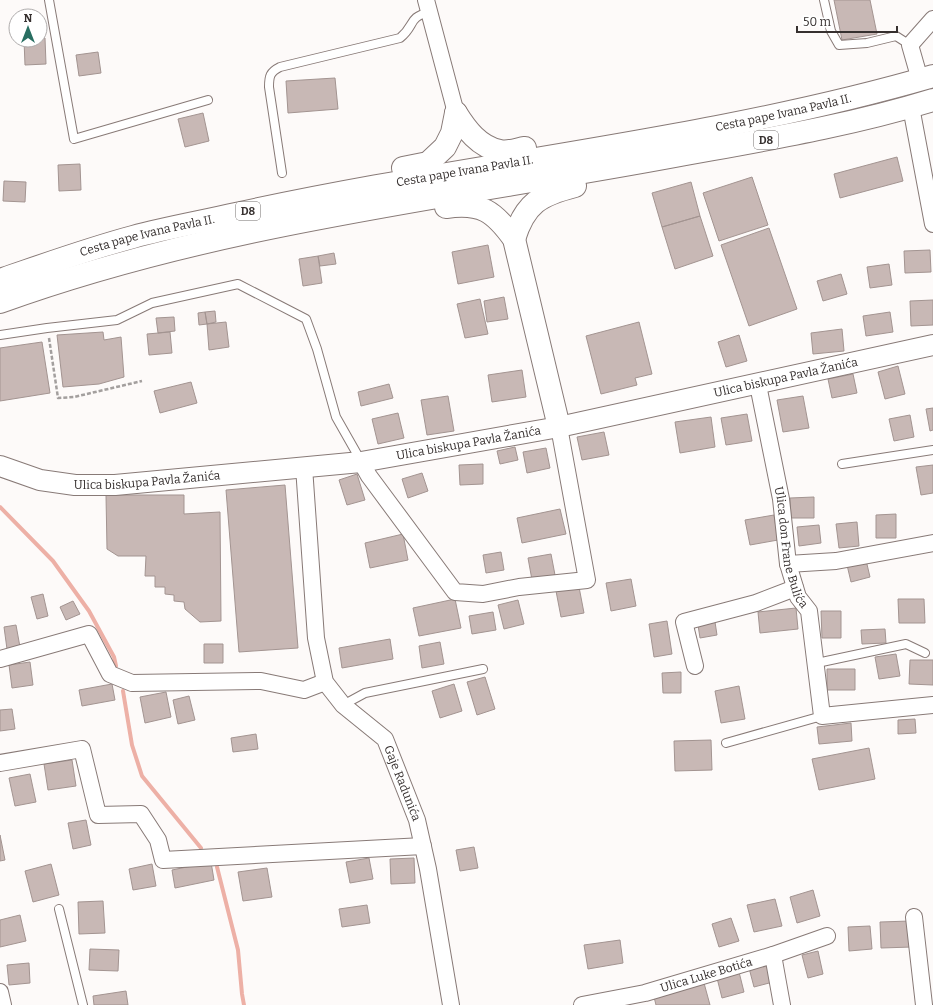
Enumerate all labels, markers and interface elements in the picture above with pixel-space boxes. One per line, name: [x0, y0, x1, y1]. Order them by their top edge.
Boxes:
north arrow: [8, 8, 48, 48]
scale bar: [797, 8, 897, 34]
text: N: [24, 12, 33, 25]
text: 50 m: [803, 15, 832, 29]
street label: Cesta pape Ivana Pavla II.: [714, 91, 853, 134]
road number: D8: [754, 131, 778, 149]
street label: Cesta pape Ivana Pavla II.: [395, 153, 534, 190]
road number: D8: [236, 202, 260, 220]
street label: Cesta pape Ivana Pavla II.: [78, 212, 216, 259]
street label: Ulica biskupa Pavla Žanića: [713, 355, 859, 400]
street label: Ulica biskupa Pavla Žanića: [395, 423, 542, 463]
street label: Ulica biskupa Pavla Žanića: [74, 468, 221, 492]
street label: Ulica don Frane Bulića: [772, 485, 811, 611]
street label: Gaje Radunića: [381, 743, 424, 823]
street label: Ulica Luke Botića: [659, 954, 754, 995]

